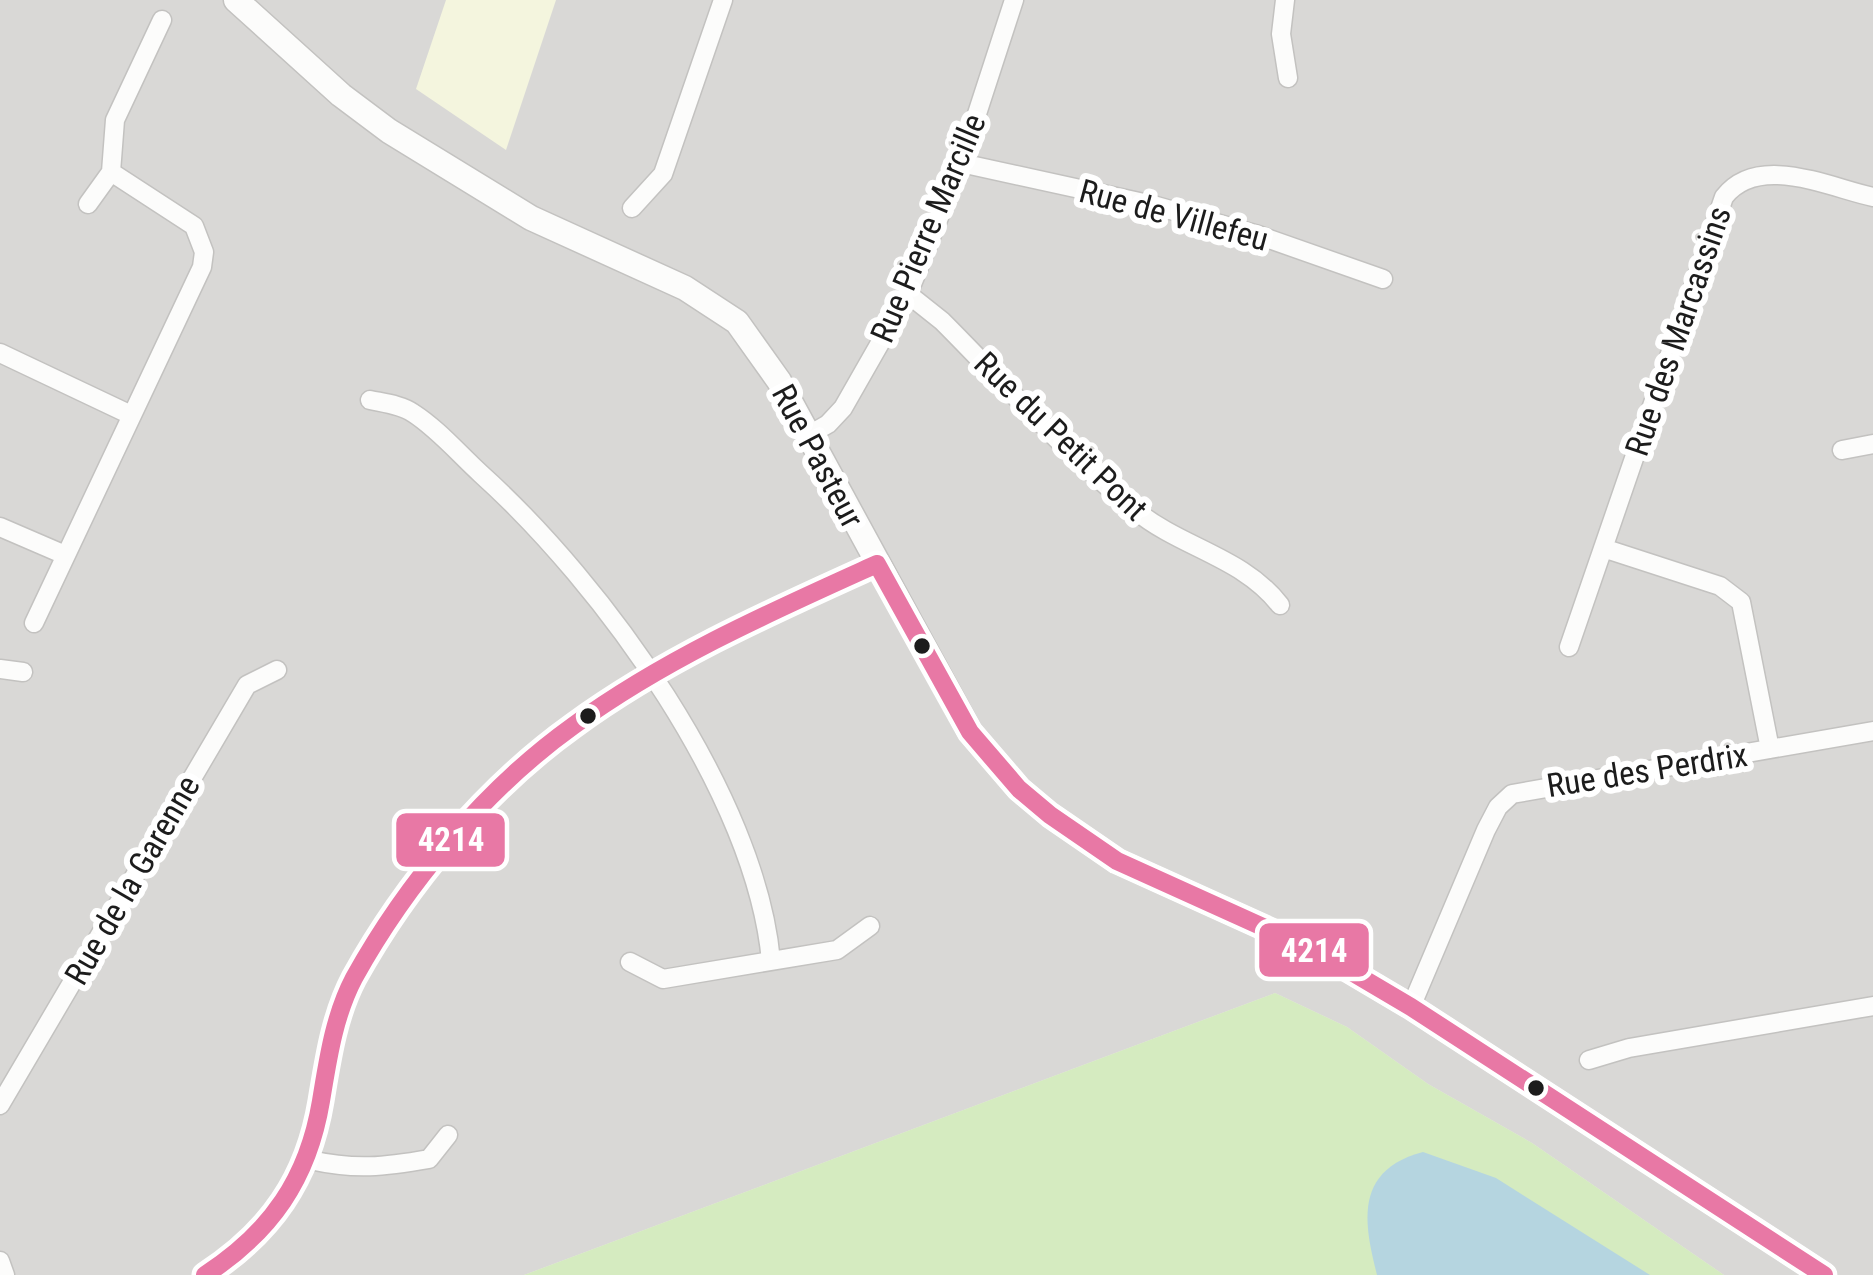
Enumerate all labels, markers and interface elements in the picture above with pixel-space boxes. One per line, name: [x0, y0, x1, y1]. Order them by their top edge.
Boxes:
street label: Rue Pierre Marcille: [862, 108, 994, 348]
street label: Rue de Villefeu: [1075, 171, 1273, 259]
street label: Rue des Marcassins: [1617, 201, 1739, 461]
street label: Rue du Petit Pont: [967, 344, 1155, 528]
street label: Rue Pasteur: [764, 378, 872, 534]
unlabelled marker: [911, 635, 933, 657]
unlabelled marker: [577, 705, 599, 727]
street label: Rue des Perdrix: [1544, 735, 1750, 805]
street label: Rue de la Garenne: [56, 769, 208, 991]
line badge: 4214: [394, 811, 507, 869]
text: 4214: [418, 820, 484, 859]
line badge: 4214: [1257, 921, 1371, 979]
text: 4214: [1281, 931, 1347, 970]
unlabelled marker: [1525, 1077, 1547, 1099]

